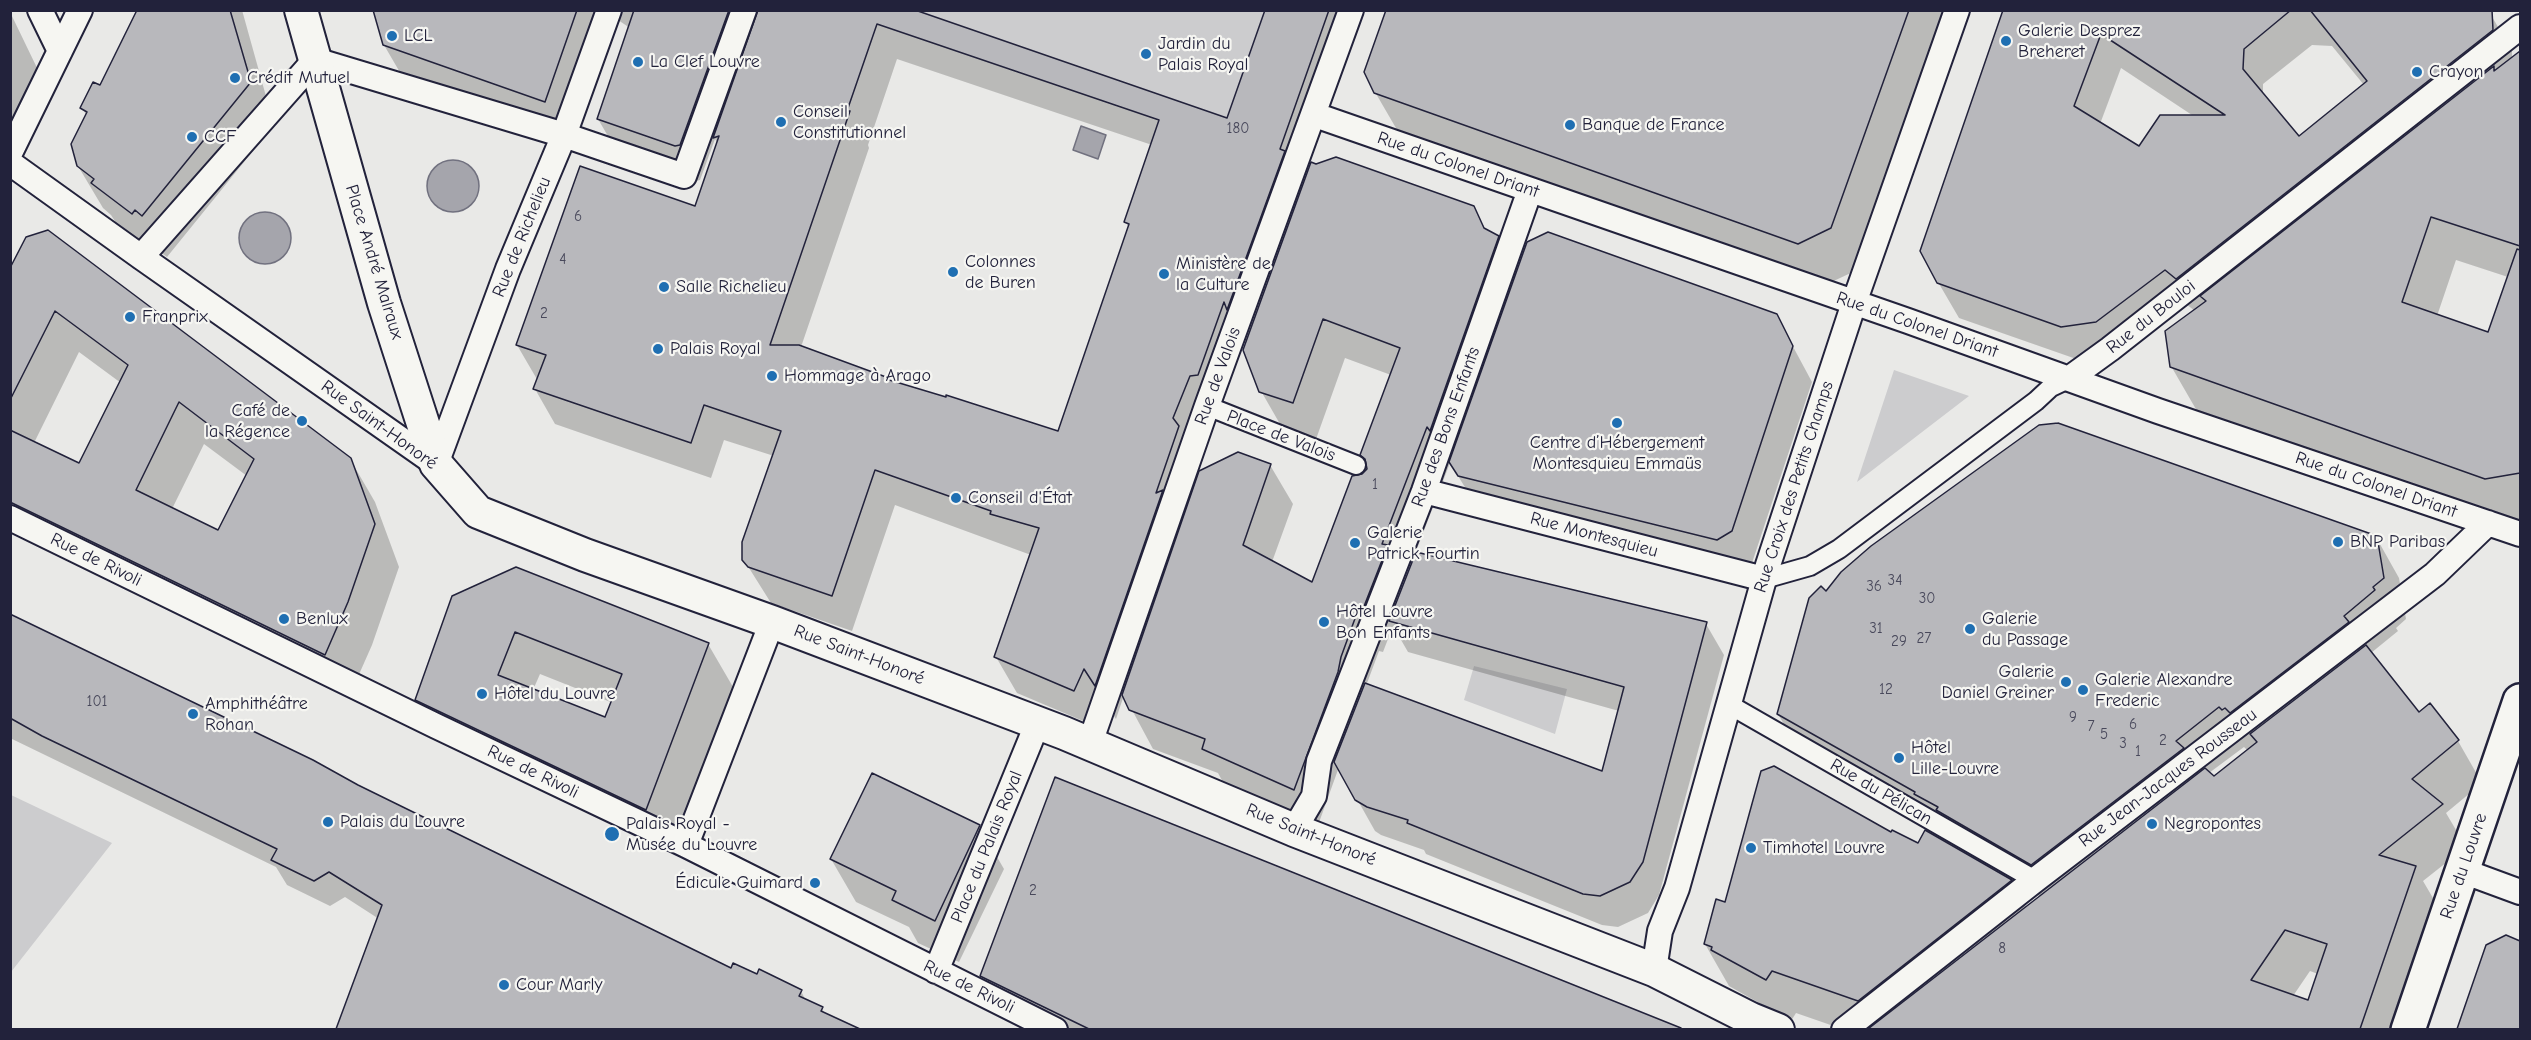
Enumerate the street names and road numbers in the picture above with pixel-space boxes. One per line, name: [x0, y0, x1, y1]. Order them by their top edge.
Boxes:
street label: Rue du Colonel Driant: [1374, 127, 1542, 203]
street label: Rue de Richelieu: [488, 174, 556, 300]
street label: Place André Malraux: [340, 182, 408, 342]
street label: Rue du Bouloi: [2102, 276, 2200, 358]
street label: Rue du Colonel Driant: [1833, 287, 2001, 363]
street label: Rue de Valois: [1190, 324, 1246, 428]
street label: Rue des Bons Enfants: [1407, 344, 1485, 510]
street label: Rue Saint-Honoré: [317, 376, 441, 474]
street label: Rue Croix des Petits Champs: [1750, 379, 1838, 595]
street label: Place de Valois: [1224, 405, 1338, 467]
street label: Rue du Colonel Driant: [2292, 447, 2460, 523]
street label: Rue Montesquieu: [1528, 508, 1660, 562]
street label: Rue de Rivoli: [47, 529, 145, 591]
street label: Rue Saint-Honoré: [791, 620, 927, 690]
street label: Rue Jean-Jacques Rousseau: [2075, 704, 2261, 852]
street label: Rue de Rivoli: [484, 741, 582, 803]
street label: Rue du Pélican: [1826, 754, 1936, 830]
street label: Place du Palais Royal: [947, 768, 1027, 926]
street label: Rue Saint-Honoré: [1243, 799, 1379, 871]
street label: Rue du Louvre: [2436, 810, 2492, 922]
street label: Rue de Rivoli: [920, 956, 1018, 1018]

